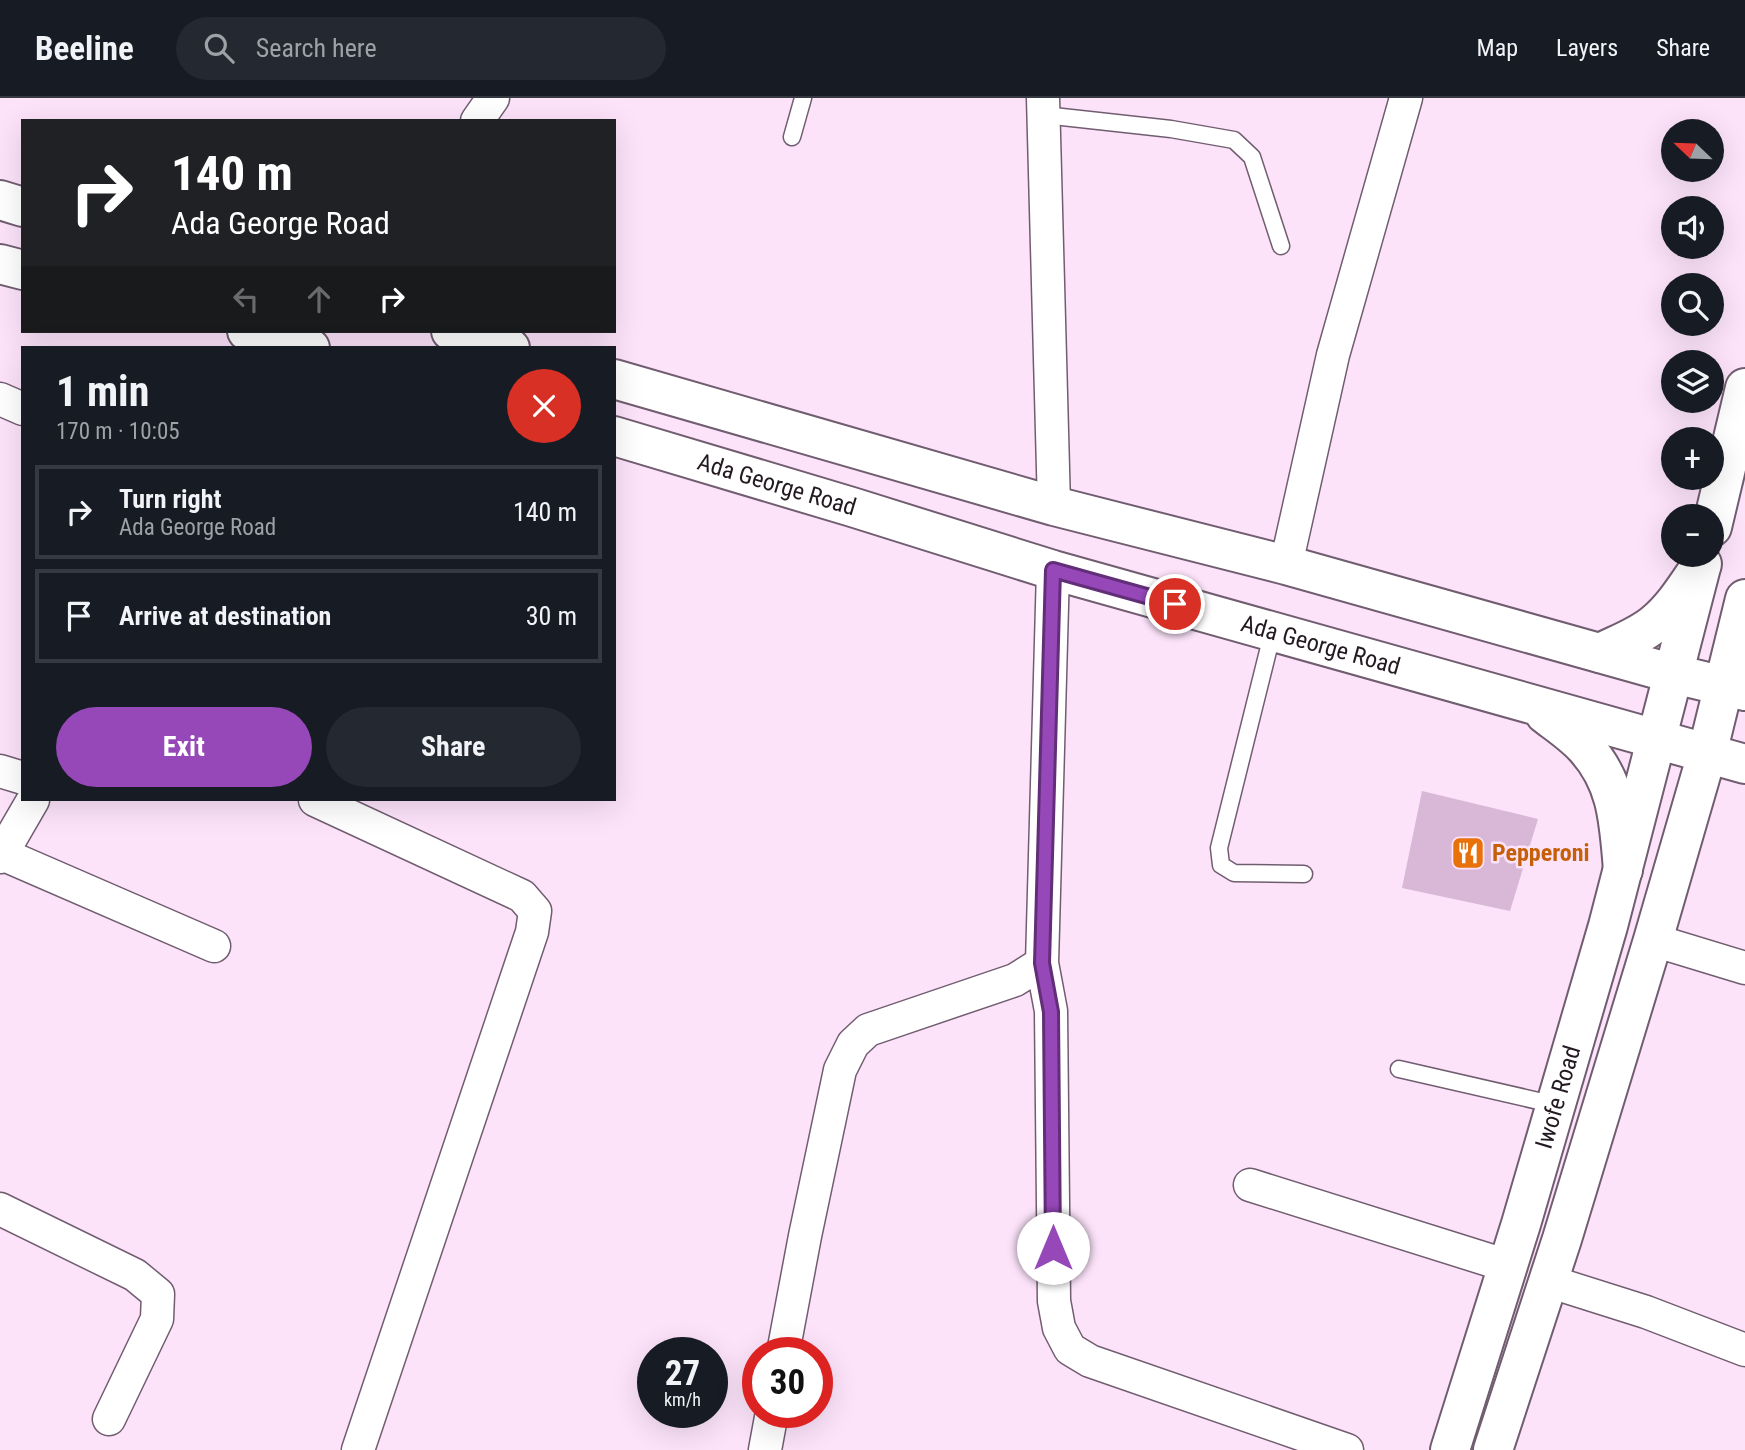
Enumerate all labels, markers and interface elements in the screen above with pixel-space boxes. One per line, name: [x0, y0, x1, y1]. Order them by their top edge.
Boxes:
search box: [176, 17, 666, 80]
text: Beeline: [35, 29, 134, 68]
icon: search: [200, 29, 238, 67]
text: Search here: [256, 33, 377, 63]
text: Map: [1477, 34, 1518, 62]
text: Layers: [1556, 34, 1618, 62]
text: Share: [1656, 34, 1710, 62]
north arrow: [1661, 119, 1724, 182]
map controls: [1661, 119, 1724, 567]
text: 140 m: [171, 145, 293, 202]
icon: right: [56, 147, 147, 238]
button: sound: [1661, 196, 1724, 259]
text: Ada George Road: [171, 204, 390, 242]
button: search: [1661, 273, 1724, 336]
icon: left: [227, 280, 265, 318]
icon: ahead: [300, 280, 338, 318]
icon: right: [373, 280, 411, 318]
button: layers: [1661, 350, 1724, 413]
text: 1 min: [56, 367, 149, 416]
button: close: [507, 369, 581, 443]
text: 170 m · 10:05: [56, 418, 180, 445]
button: +: [1661, 427, 1724, 490]
street label: Ada George Road: [694, 448, 860, 521]
text: Turn right: [119, 484, 221, 514]
icon: right: [60, 493, 98, 531]
text: 140 m: [513, 497, 577, 527]
button: −: [1661, 504, 1724, 567]
text: Ada George Road: [119, 514, 276, 541]
pin: [1145, 574, 1205, 634]
icon: arrive: [1156, 585, 1194, 623]
icon: arrive: [60, 597, 98, 635]
text: Arrive at destination: [119, 601, 331, 631]
text: 30 m: [526, 601, 577, 631]
street label: Ada George Road: [1238, 609, 1403, 681]
button: Exit: [56, 707, 312, 787]
button: Share: [326, 707, 581, 787]
restaurant icon: Pepperoni: [1449, 834, 1487, 872]
place label: Pepperoni: [1492, 839, 1590, 867]
street label: Iwofe Road: [1530, 1042, 1586, 1152]
position arrow: [1016, 1211, 1090, 1285]
speed limit sign: 30: [742, 1337, 833, 1428]
text: 27: [665, 1353, 700, 1394]
text: km/h: [664, 1389, 701, 1410]

